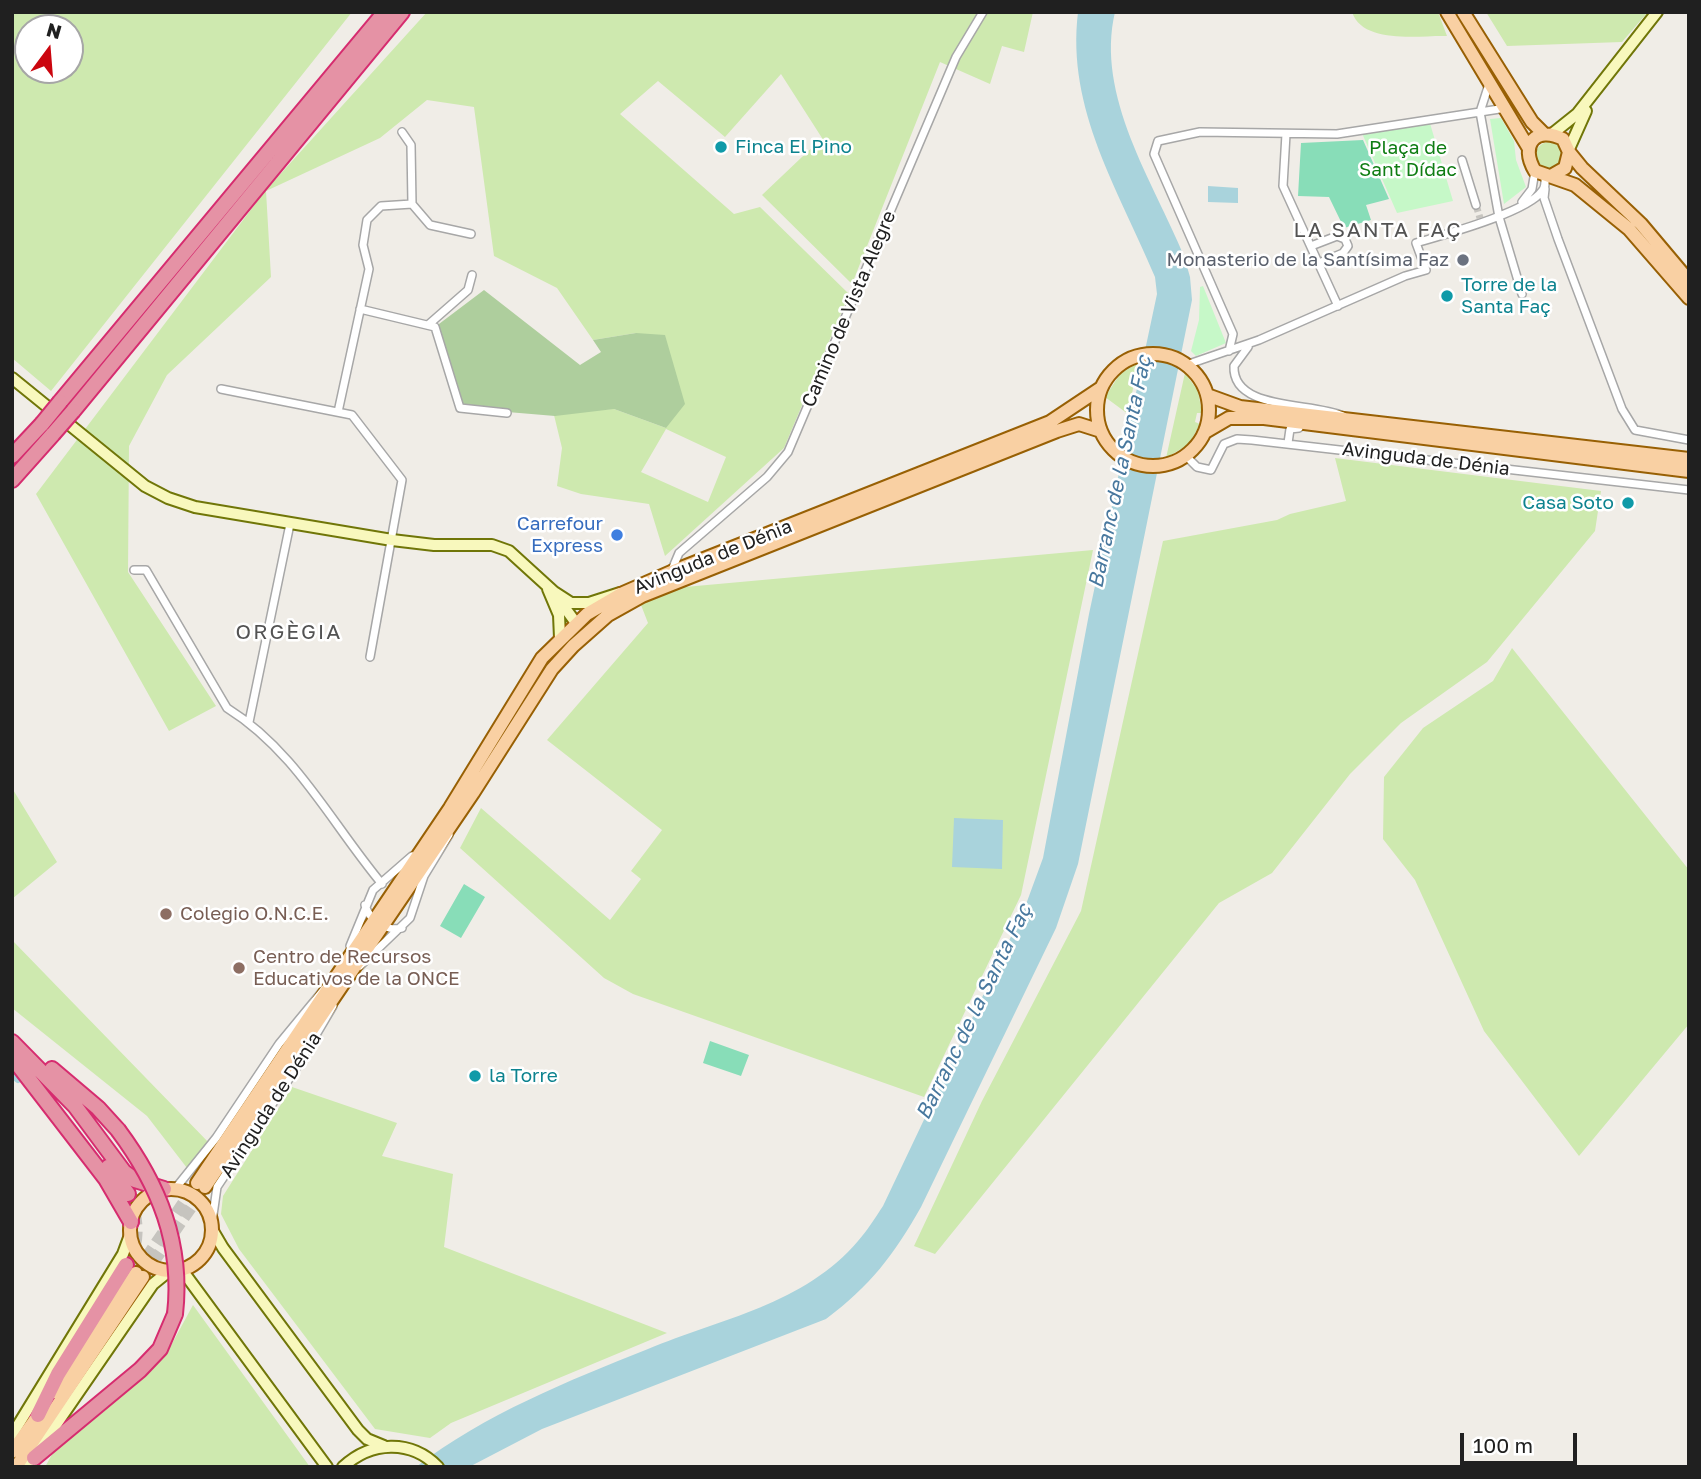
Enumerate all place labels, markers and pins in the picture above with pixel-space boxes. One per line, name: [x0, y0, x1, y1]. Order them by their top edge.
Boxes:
place label: Finca El Pino: [735, 136, 852, 158]
marker: Finca El Pino: [713, 139, 729, 155]
place label: Monasterio de la Santísima Faz: [1167, 249, 1449, 271]
marker: Monasterio de la Santísima Faz: [1455, 252, 1471, 268]
place label: Torre de la Santa Faç: [1461, 274, 1557, 318]
marker: Torre de la Santa Faç: [1439, 288, 1455, 304]
place label: Casa Soto: [1522, 492, 1614, 514]
marker: Casa Soto: [1620, 495, 1636, 511]
place label: Carrefour Express: [517, 513, 603, 557]
marker: Carrefour Express: [609, 527, 625, 543]
place label: Colegio O.N.C.E.: [180, 903, 329, 925]
marker: Colegio O.N.C.E.: [158, 906, 174, 922]
place label: Centro de Recursos Educativos de la ONCE: [253, 946, 460, 990]
marker: Centro de Recursos Educativos de la ONCE: [231, 960, 247, 976]
place label: la Torre: [489, 1065, 558, 1087]
marker: la Torre: [467, 1068, 483, 1084]

